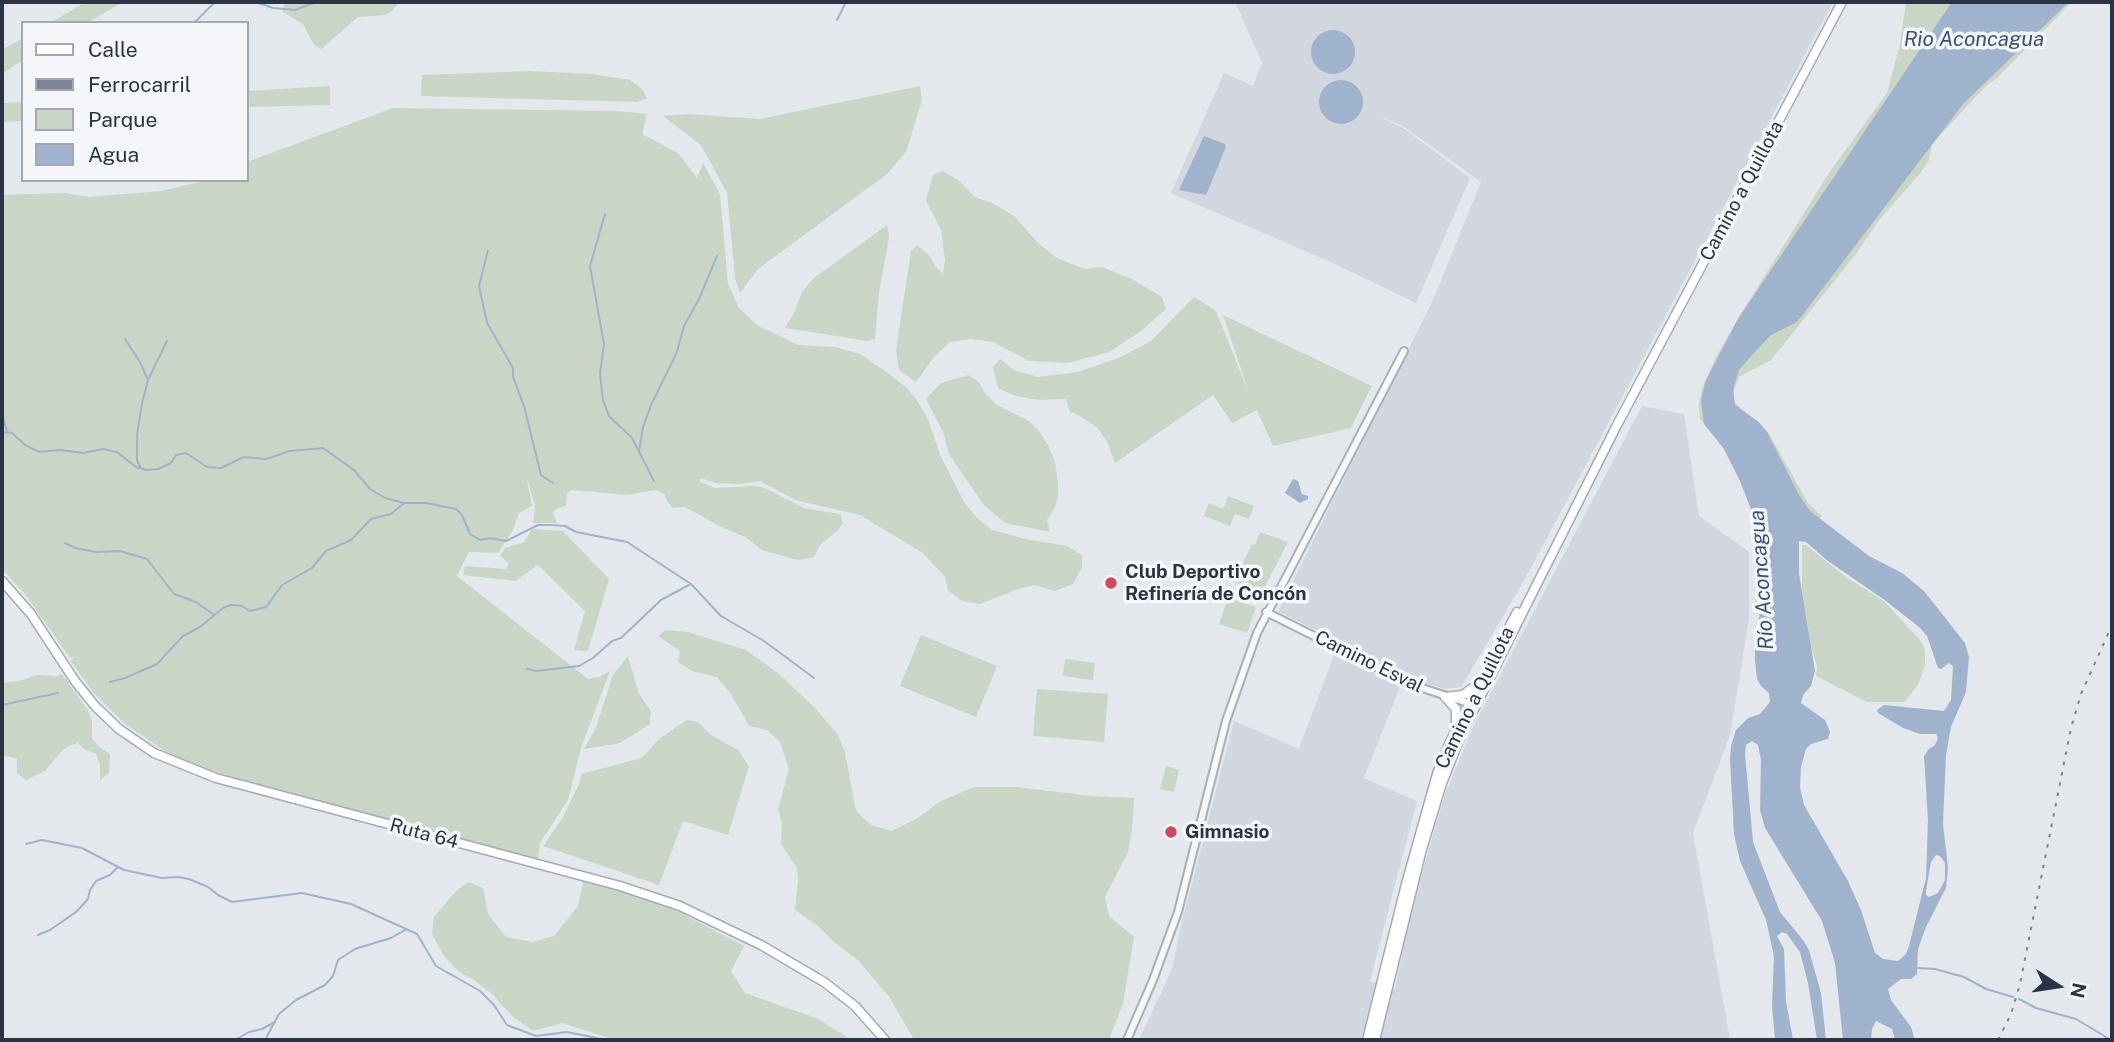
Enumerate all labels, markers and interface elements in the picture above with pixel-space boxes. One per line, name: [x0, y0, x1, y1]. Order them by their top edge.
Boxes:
legend: [21, 21, 248, 182]
water label: Rio Aconcagua: [1904, 27, 2044, 53]
text: Calle: [88, 37, 138, 62]
text: Ferrocarril: [88, 72, 191, 97]
text: Parque: [88, 107, 157, 132]
street label: Camino a Quillota: [1695, 117, 1789, 265]
text: Agua: [88, 142, 139, 167]
water label: Río Aconcagua: [1745, 509, 1779, 651]
place label: Club Deportivo Refinería de Concón: [1125, 561, 1307, 605]
marker: Club Deportivo Refinería de Concón: [1103, 575, 1119, 591]
street label: Camino a Quillota: [1431, 623, 1519, 773]
street label: Camino Esval: [1311, 626, 1427, 698]
street label: Ruta 64: [387, 814, 461, 854]
place label: Gimnasio: [1185, 821, 1269, 843]
marker: Gimnasio: [1163, 824, 1179, 840]
north arrow: [2023, 951, 2093, 1021]
text: N: [2066, 981, 2091, 1000]

